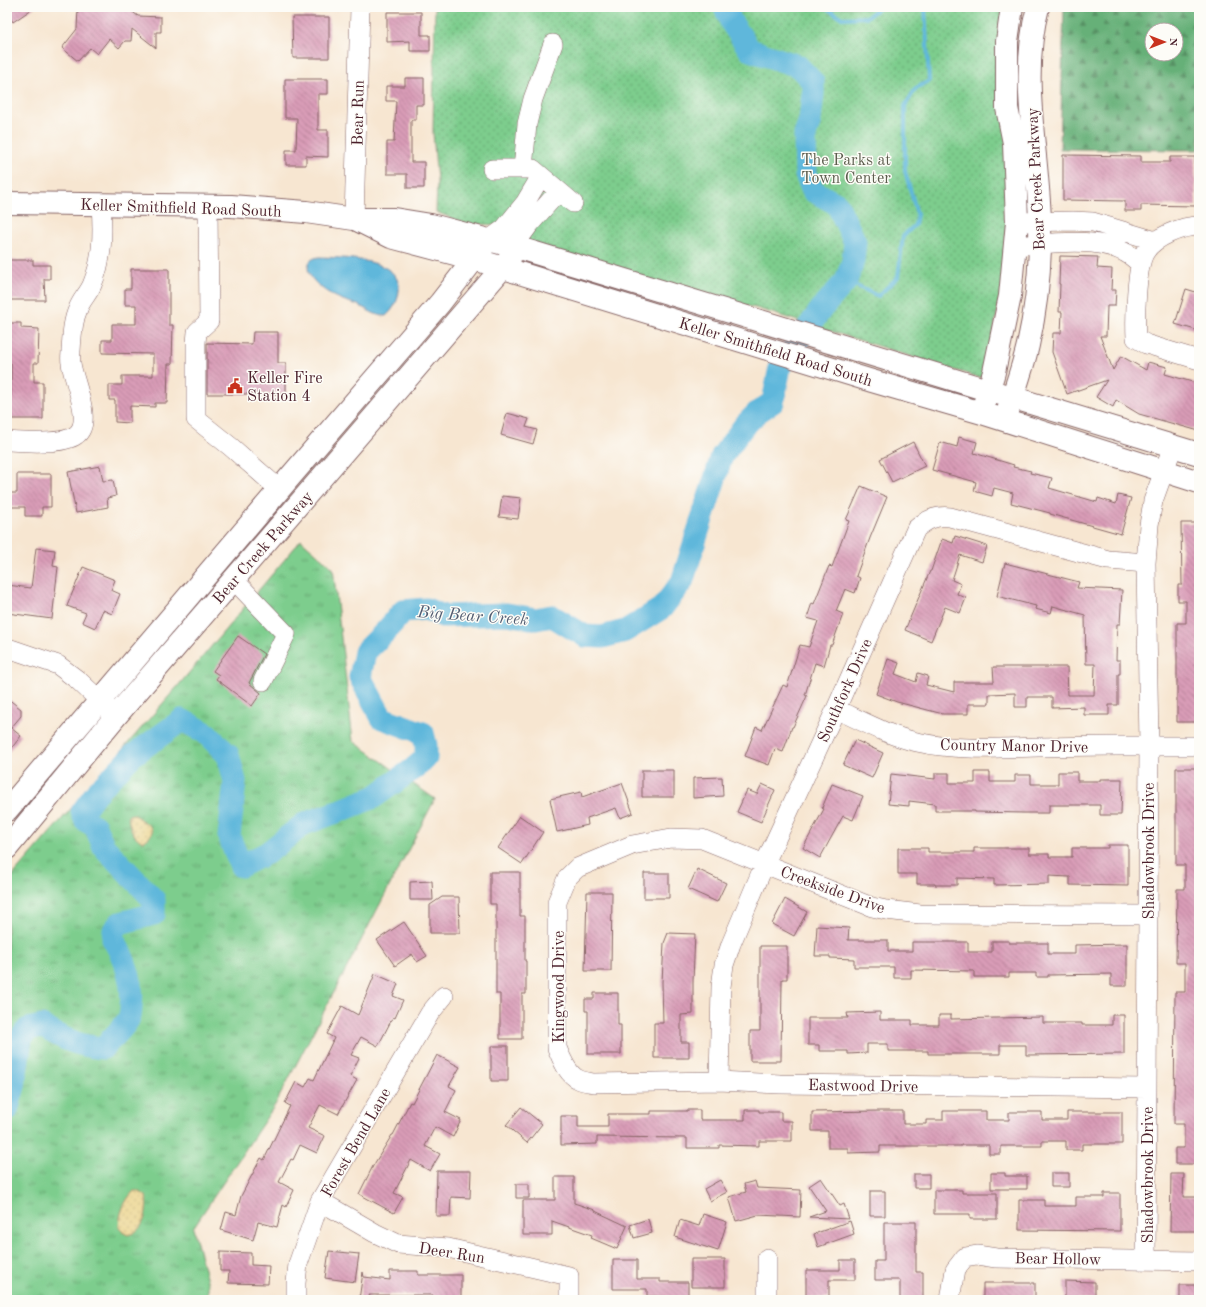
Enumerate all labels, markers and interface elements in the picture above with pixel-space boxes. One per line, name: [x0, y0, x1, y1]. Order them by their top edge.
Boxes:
north arrow: [1144, 22, 1184, 62]
text: N: [1167, 38, 1178, 47]
street label: Bear Run: [350, 80, 368, 146]
street label: Bear Creek Parkway: [1025, 106, 1049, 251]
park label: The Parks at Town Center: [801, 153, 891, 187]
street label: Keller Smithfield Road South: [80, 197, 282, 221]
street label: Keller Smithfield Road South: [677, 316, 874, 390]
place label: Keller Fire Station 4: [247, 371, 323, 405]
public building icon: Keller Fire Station 4: [226, 377, 244, 395]
street label: Bear Creek Parkway: [211, 489, 317, 608]
water label: Big Bear Creek: [416, 604, 529, 629]
street label: Southfork Drive: [816, 637, 876, 745]
street label: Country Manor Drive: [940, 738, 1088, 756]
street label: Shadowbrook Drive: [1142, 783, 1158, 919]
street label: Creekside Drive: [778, 865, 887, 917]
street label: Kingwood Drive: [552, 931, 568, 1043]
street label: Eastwood Drive: [808, 1078, 918, 1096]
street label: Forest Bend Lane: [319, 1086, 394, 1200]
street label: Shadowbrook Drive: [1141, 1107, 1157, 1243]
street label: Deer Run: [417, 1241, 486, 1267]
street label: Bear Hollow: [1015, 1251, 1102, 1269]

